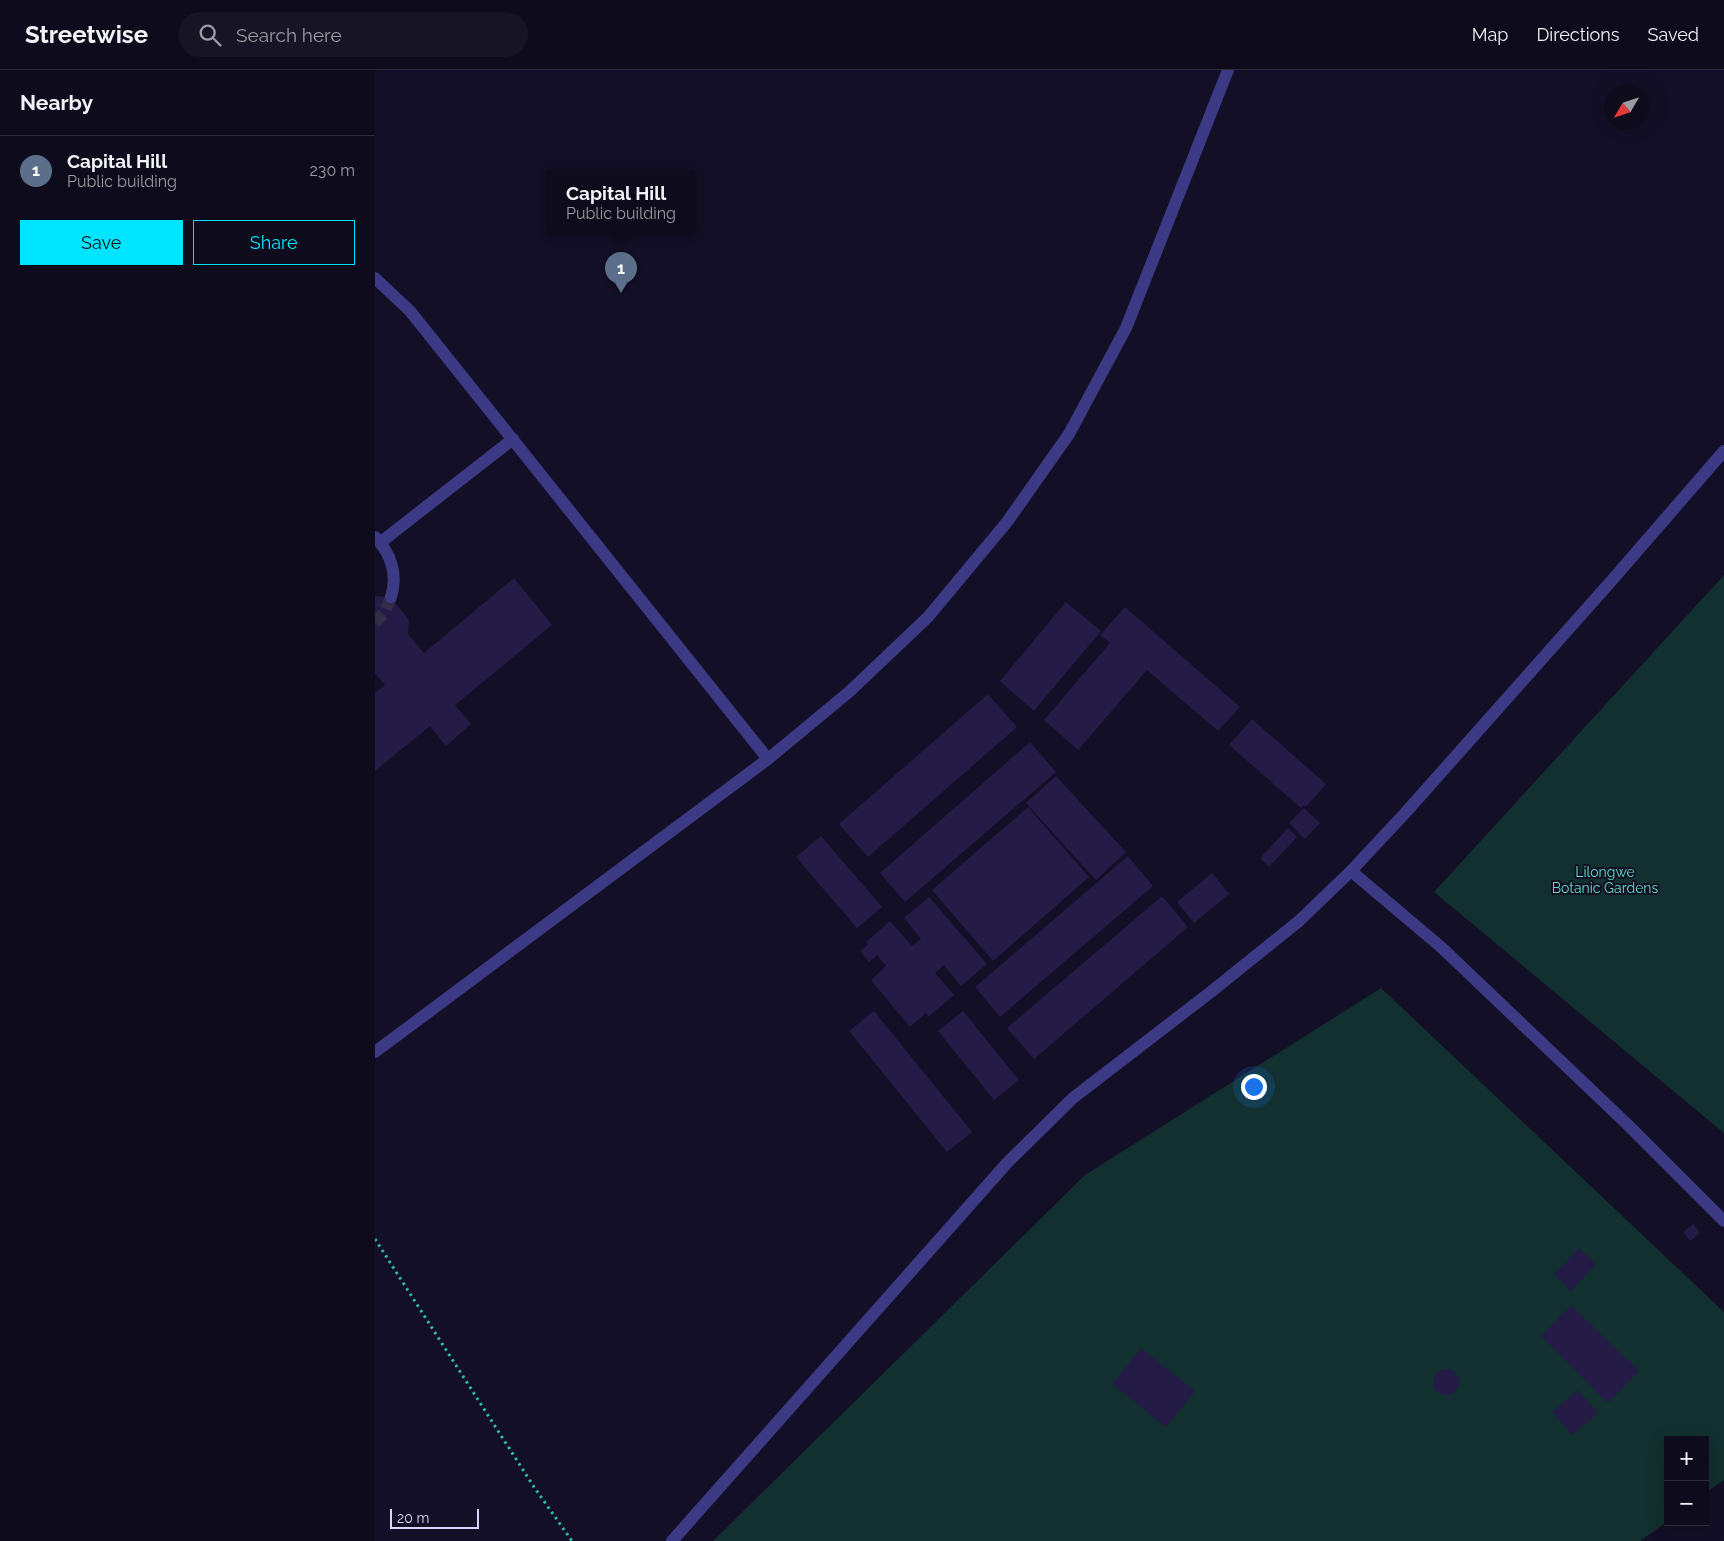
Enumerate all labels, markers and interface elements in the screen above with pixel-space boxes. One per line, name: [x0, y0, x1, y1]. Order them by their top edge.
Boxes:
search box: [178, 12, 528, 57]
text: Streetwise: [25, 20, 148, 49]
icon: search: [196, 21, 224, 49]
text: Search here: [236, 24, 342, 46]
text: Map: [1472, 24, 1508, 45]
text: Directions: [1536, 24, 1620, 45]
text: Saved: [1648, 24, 1699, 45]
north arrow: [1604, 85, 1649, 130]
text: Nearby: [20, 90, 93, 115]
text: Capital Hill: [67, 150, 167, 172]
text: 1: [32, 161, 40, 180]
text: 230 m: [310, 161, 355, 180]
popup: [547, 170, 695, 235]
text: Public building: [67, 172, 177, 191]
text: Capital Hill: [566, 182, 666, 204]
text: Public building: [566, 204, 676, 223]
button: Save: [20, 220, 183, 265]
button: Share: [193, 220, 355, 265]
pin: 1: [605, 252, 637, 293]
park label: Lilongwe Botanic Gardens: [1552, 864, 1659, 896]
your location: [1241, 1074, 1267, 1100]
map controls: [1664, 1436, 1709, 1526]
button: +: [1664, 1436, 1709, 1481]
button: −: [1664, 1481, 1709, 1526]
scale bar: [390, 1506, 479, 1529]
text: 20 m: [397, 1510, 429, 1526]

